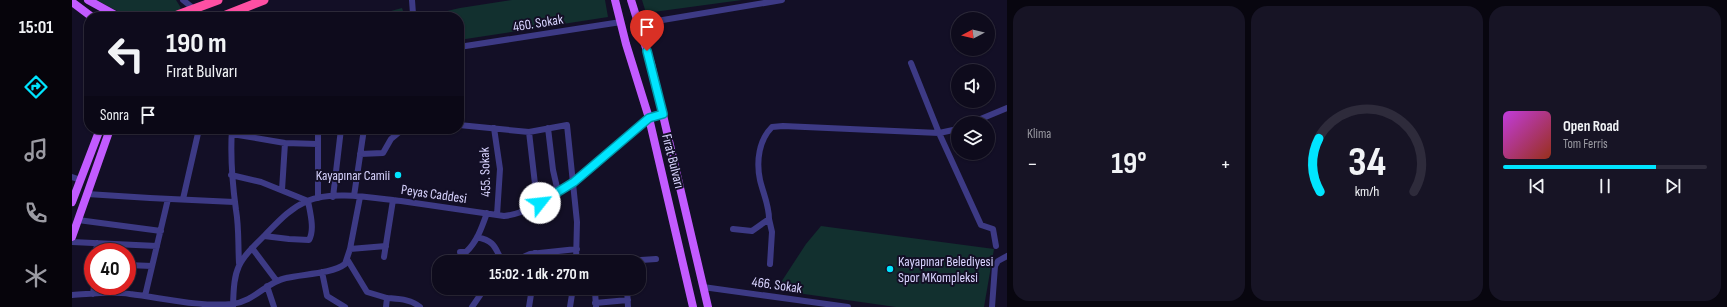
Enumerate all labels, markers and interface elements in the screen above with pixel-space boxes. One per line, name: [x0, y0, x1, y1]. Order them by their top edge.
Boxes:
pin: [630, 10, 664, 51]
street label: 460. Sokak: [512, 11, 565, 35]
north arrow: [951, 12, 995, 56]
map controls: [951, 12, 995, 160]
icon: arrive: [636, 16, 658, 38]
text: 15:01: [19, 17, 53, 38]
text: 190 m: [166, 27, 227, 60]
icon: left: [100, 28, 152, 80]
text: Fırat Bulvarı: [166, 61, 237, 82]
button: sound: [951, 64, 995, 108]
icon: directions: [22, 73, 50, 101]
icon: arrive: [137, 104, 159, 126]
text: Sonra: [100, 106, 129, 125]
button: layers: [951, 116, 995, 160]
text: Open Road: [1563, 117, 1619, 136]
text: Klima: [1027, 126, 1051, 142]
street label: Fırat Bulvarı: [658, 132, 688, 190]
icon: music: [22, 136, 50, 164]
text: Tom Ferris: [1563, 136, 1608, 152]
text: 34: [1348, 137, 1386, 186]
street label: 455. Sokak: [476, 146, 494, 197]
text: 19°: [1111, 146, 1147, 182]
text: −: [1027, 151, 1038, 178]
text: +: [1220, 151, 1231, 178]
place label: Kayapınar Camii: [316, 167, 390, 184]
marker: Kayapınar Camii: [393, 170, 403, 180]
icon: previous: [1526, 175, 1548, 197]
icon: pause: [1594, 175, 1616, 197]
icon: next: [1662, 175, 1684, 197]
street label: Peyas Caddesi: [400, 181, 468, 207]
position arrow: [519, 182, 561, 224]
text: km/h: [1355, 182, 1379, 199]
icon: phone: [22, 199, 50, 227]
speed limit sign: 40: [84, 243, 136, 295]
place label: Kayapınar Belediyesi Spor MKompleksi: [898, 253, 993, 286]
icon: climate: [22, 262, 50, 290]
marker: Kayapınar Belediyesi Spor MKompleksi: [885, 264, 895, 274]
text: 15:02 · 1 dk · 270 m: [489, 265, 589, 284]
street label: 466. Sokak: [751, 273, 804, 297]

